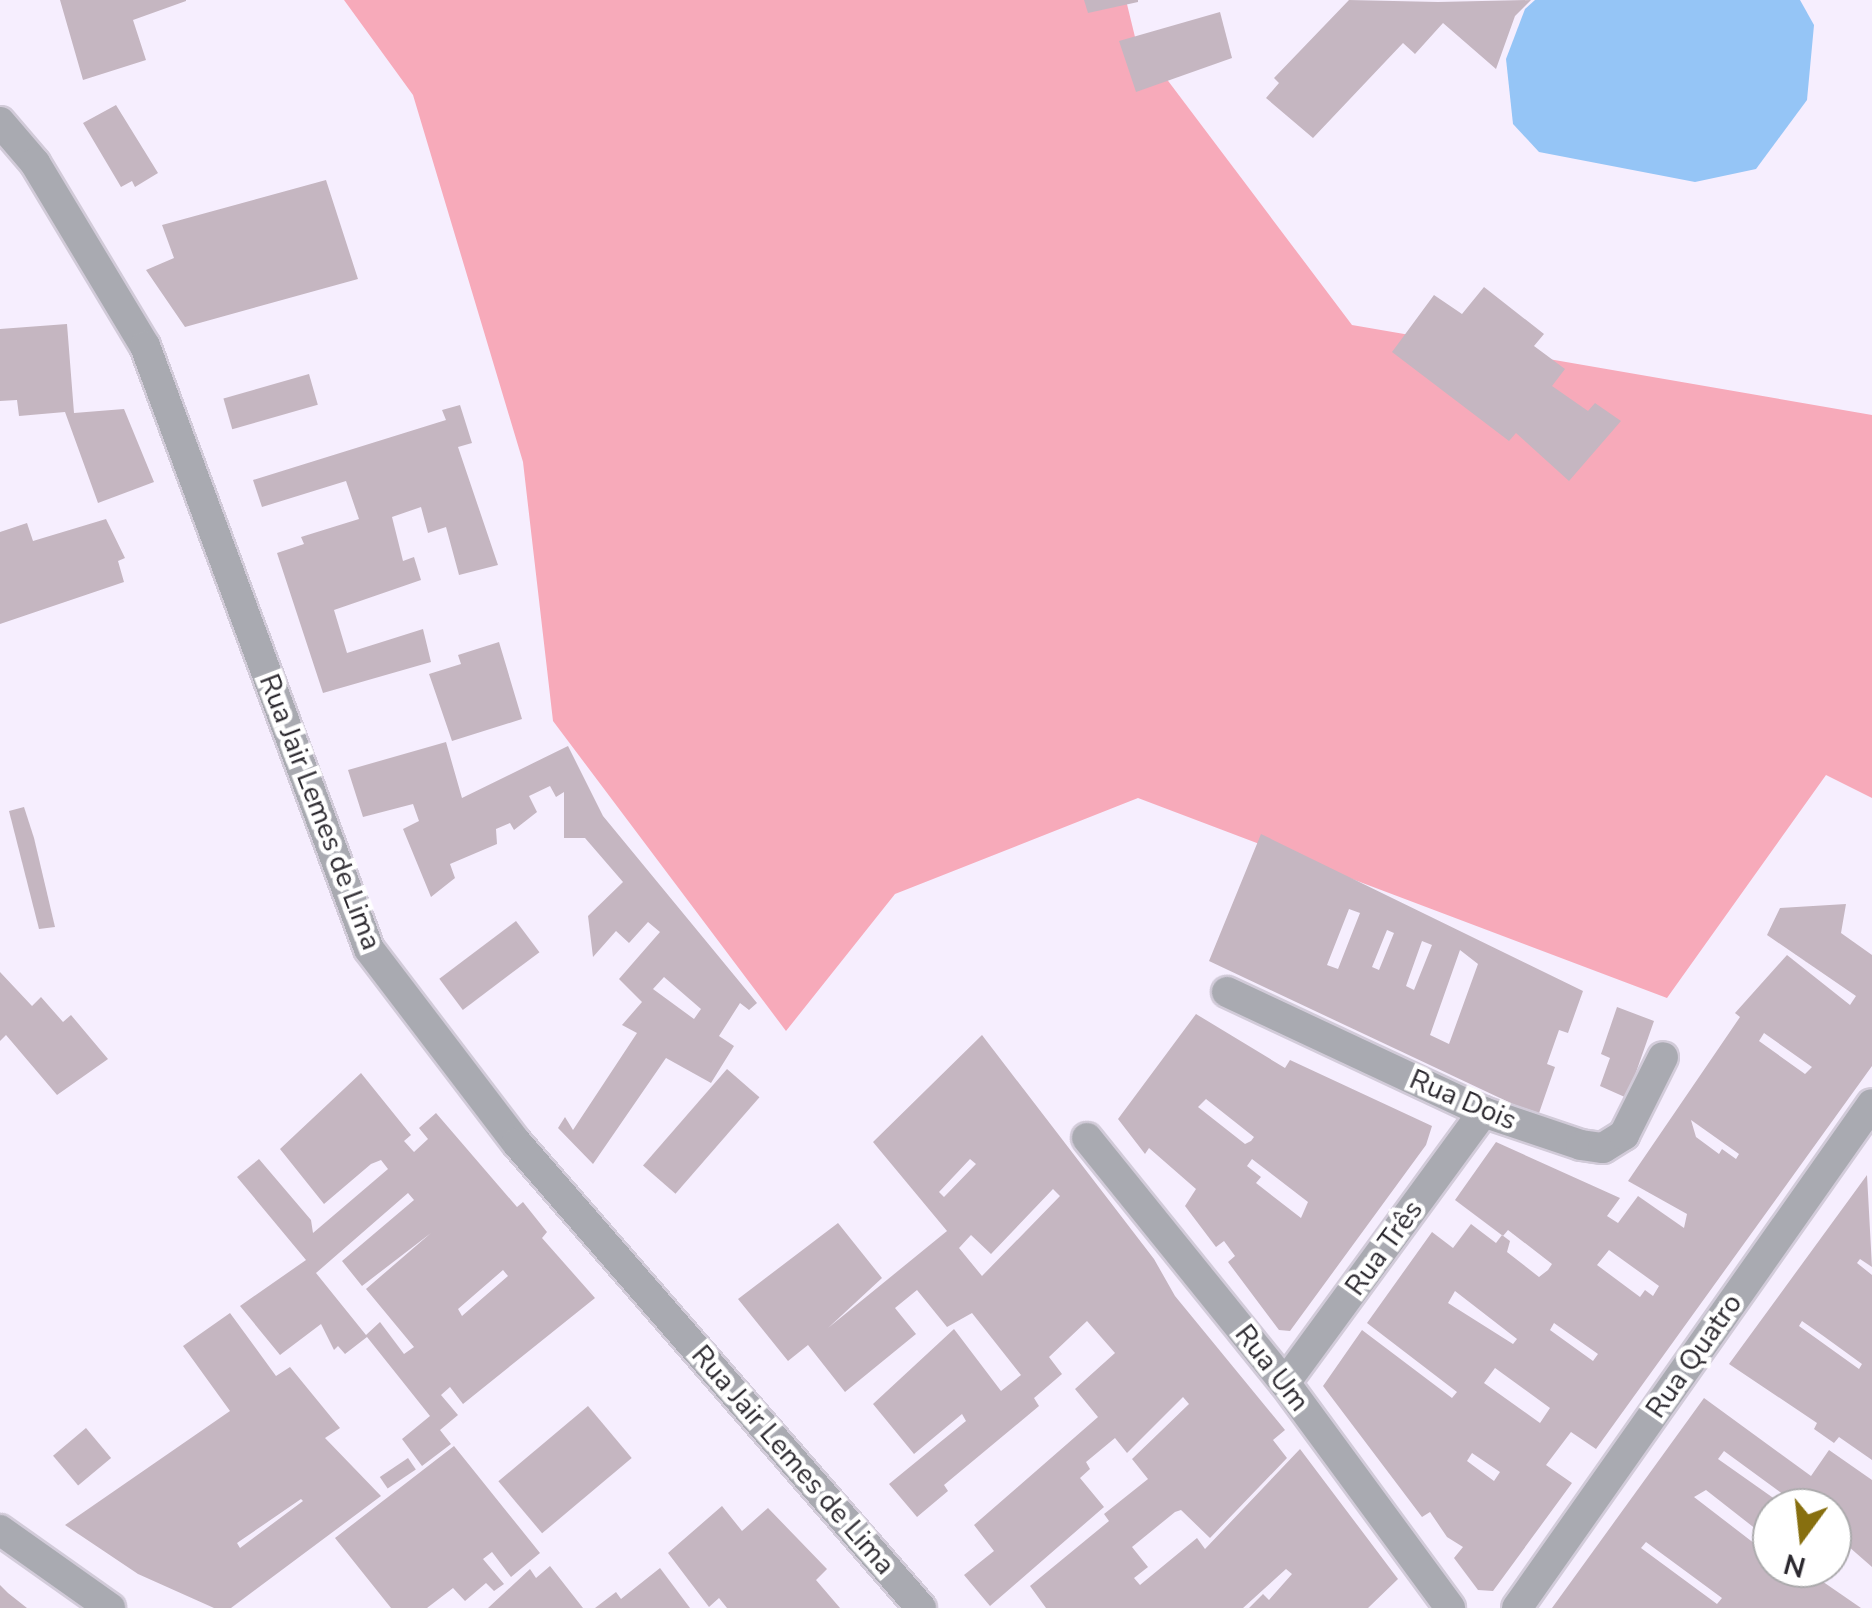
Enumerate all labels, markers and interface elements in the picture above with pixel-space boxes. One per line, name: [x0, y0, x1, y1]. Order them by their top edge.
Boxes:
street label: Rua Jair Lemes de Lima: [252, 669, 388, 955]
street label: Rua Dois: [1405, 1063, 1521, 1137]
street label: Rua Três: [1338, 1194, 1430, 1302]
street label: Rua Quatro: [1639, 1288, 1749, 1424]
street label: Rua Um: [1228, 1318, 1316, 1418]
street label: Rua Jair Lemes de Lima: [684, 1339, 902, 1581]
north arrow: [1752, 1488, 1852, 1588]
text: N: [1780, 1544, 1810, 1586]

